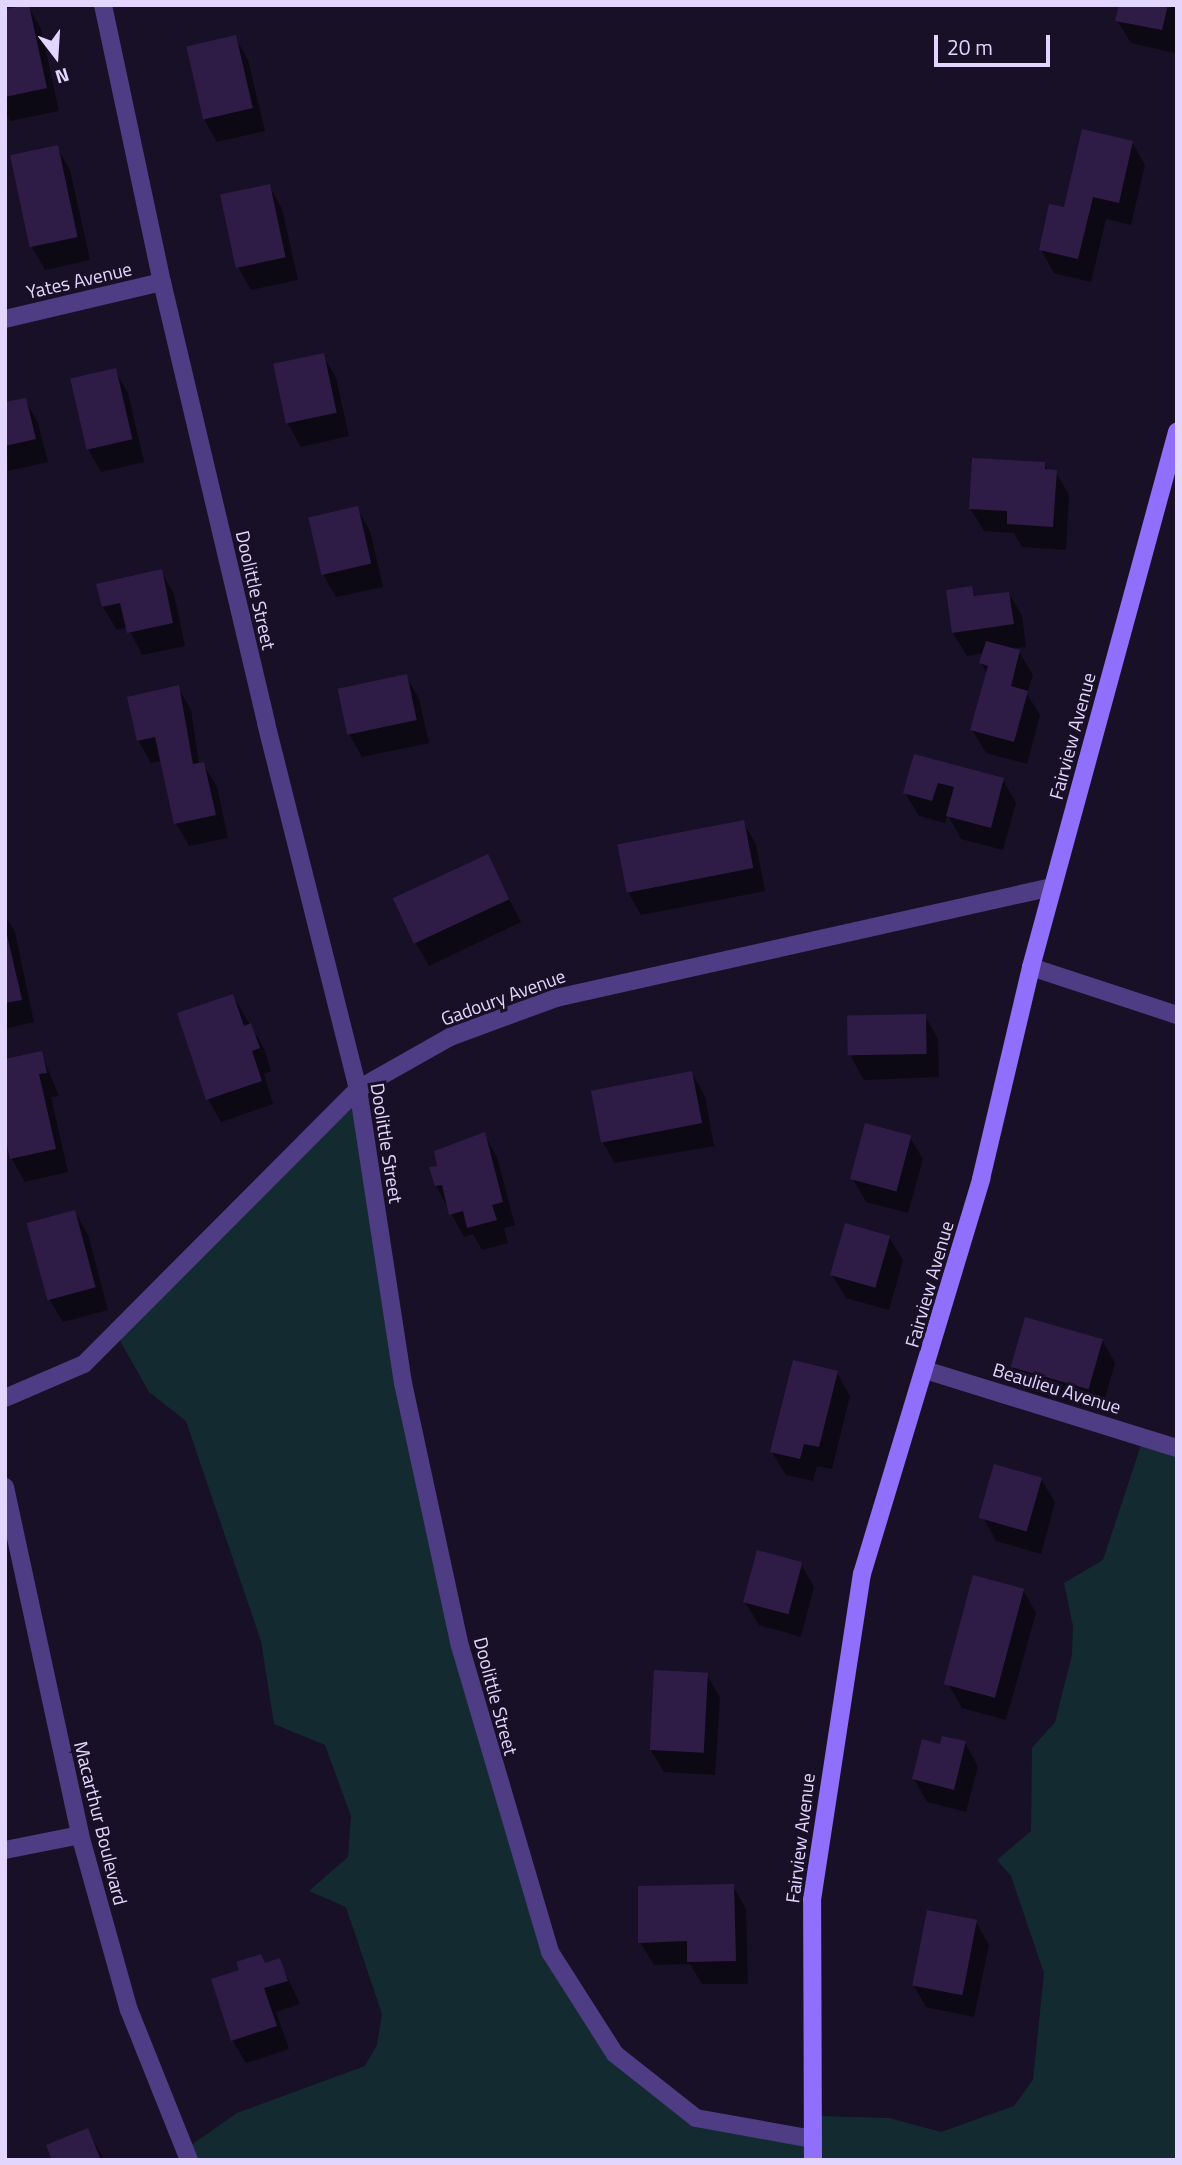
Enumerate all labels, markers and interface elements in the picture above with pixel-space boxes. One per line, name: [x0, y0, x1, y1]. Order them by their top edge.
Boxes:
north arrow: [21, 21, 91, 91]
scale bar: [937, 21, 1052, 65]
text: 20 m: [947, 31, 993, 63]
text: N: [52, 61, 73, 92]
street label: Yates Avenue: [24, 257, 134, 303]
street label: Doolittle Street: [231, 528, 281, 652]
street label: Fairview Avenue: [1044, 670, 1100, 802]
street label: Gadoury Avenue: [438, 964, 568, 1030]
street label: Doolittle Street: [366, 1081, 408, 1205]
street label: Fairview Avenue: [900, 1218, 958, 1350]
street label: Beaulieu Avenue: [990, 1358, 1124, 1418]
street label: Doolittle Street: [469, 1634, 523, 1758]
street label: Macarthur Boulevard: [70, 1739, 132, 1907]
street label: Fairview Avenue: [781, 1772, 819, 1904]

